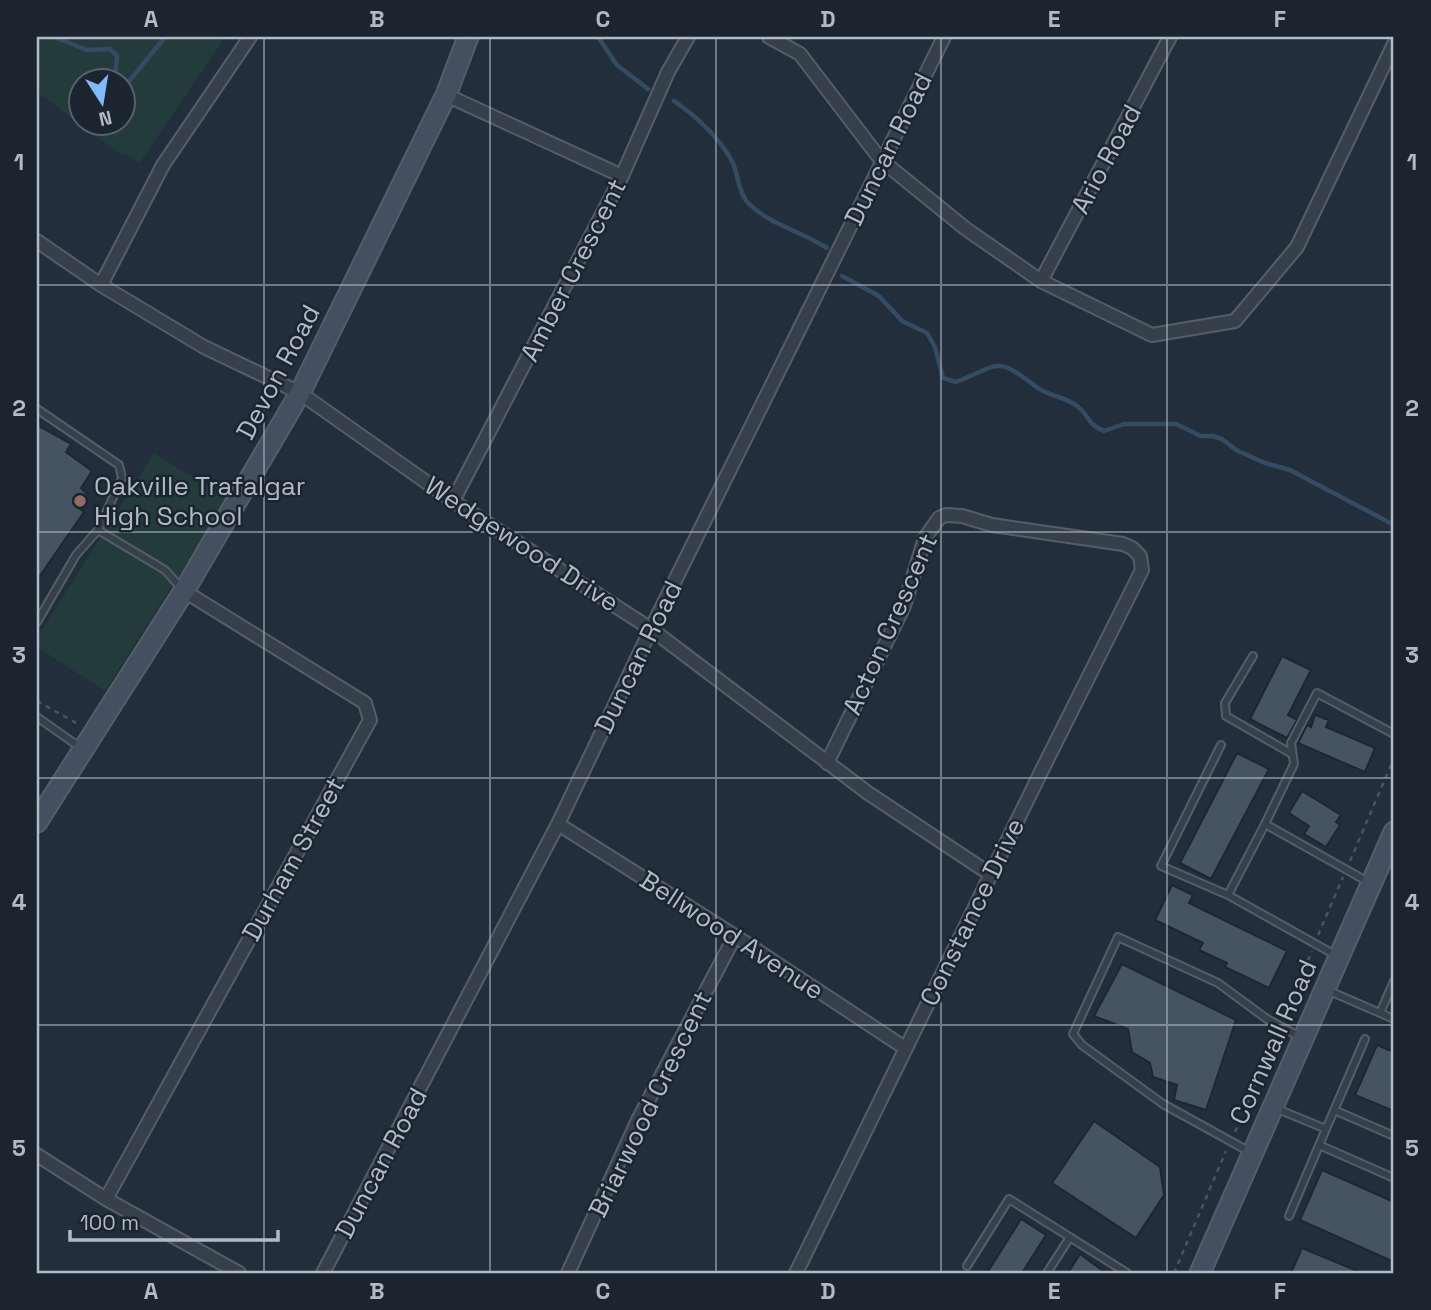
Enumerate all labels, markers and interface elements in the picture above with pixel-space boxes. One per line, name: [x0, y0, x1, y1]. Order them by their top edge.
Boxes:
text: A: [144, 4, 159, 34]
text: B: [369, 4, 385, 34]
text: C: [596, 4, 610, 34]
text: D: [820, 4, 836, 34]
text: E: [1048, 4, 1060, 34]
text: F: [1274, 4, 1286, 34]
north arrow: [66, 66, 136, 136]
street label: Duncan Road: [836, 67, 940, 231]
street label: Ario Road: [1063, 98, 1149, 220]
text: N: [97, 105, 114, 132]
text: 1: [14, 147, 24, 177]
text: 1: [1407, 147, 1417, 177]
street label: Amber Crescent: [512, 173, 634, 367]
street label: Devon Road: [228, 299, 328, 445]
text: 2: [12, 393, 26, 423]
text: 2: [1405, 393, 1419, 423]
place label: Oakville Trafalgar High School: [94, 469, 306, 533]
street label: Wedgewood Drive: [418, 469, 626, 619]
marker: Oakville Trafalgar High School: [72, 493, 88, 509]
street label: Acton Crescent: [835, 528, 945, 720]
street label: Duncan Road: [586, 575, 690, 739]
text: 3: [12, 640, 26, 670]
text: 3: [1405, 640, 1419, 670]
street label: Durham Street: [234, 771, 352, 947]
street label: Constance Drive: [912, 813, 1032, 1011]
street label: Bellwood Avenue: [633, 863, 831, 1007]
text: 4: [12, 887, 27, 917]
text: 4: [1405, 887, 1420, 917]
street label: Cornwall Road: [1221, 954, 1325, 1130]
street label: Briarwood Crescent: [580, 985, 720, 1223]
street label: Duncan Road: [327, 1082, 435, 1244]
text: 5: [12, 1133, 26, 1163]
text: 5: [1405, 1133, 1419, 1163]
scale bar: [70, 1198, 278, 1242]
text: 100 m: [80, 1209, 139, 1236]
text: A: [144, 1276, 159, 1306]
text: B: [369, 1276, 385, 1306]
text: C: [596, 1276, 610, 1306]
text: D: [820, 1276, 836, 1306]
text: E: [1048, 1276, 1060, 1306]
text: F: [1274, 1276, 1286, 1306]

